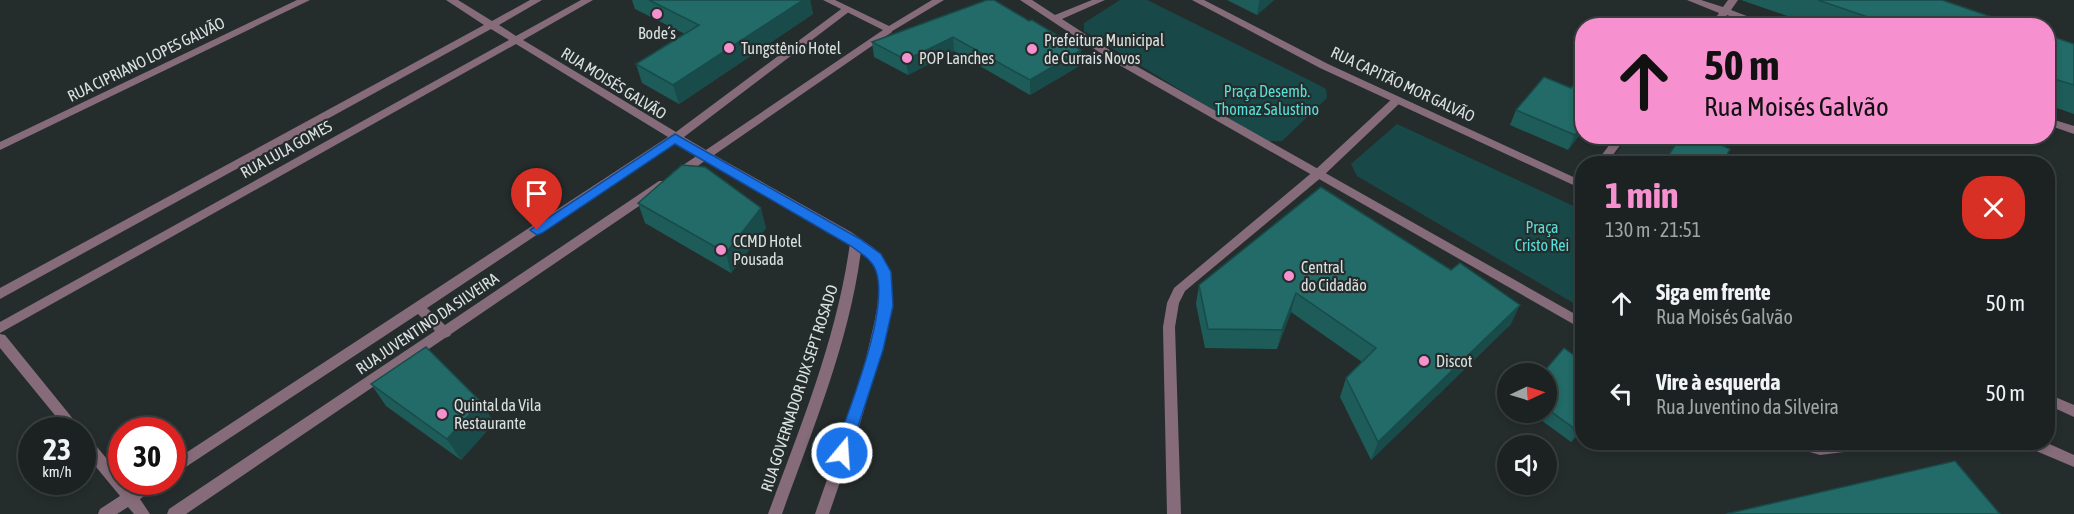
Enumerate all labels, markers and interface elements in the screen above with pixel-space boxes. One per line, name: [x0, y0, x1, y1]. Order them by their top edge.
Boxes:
marker: Bode´s: [650, 7, 664, 21]
street label: RUA CIPRIANO LOPES GALVÃO: [64, 13, 228, 105]
place label: Bode´s: [638, 24, 676, 42]
place label: Prefeitura Municipal de Currais Novos: [1044, 31, 1165, 67]
place label: Tungstênio Hotel: [741, 39, 842, 58]
marker: Tungstênio Hotel: [722, 41, 736, 55]
text: 50 m: [1704, 41, 1779, 89]
marker: Prefeitura Municipal de Currais Novos: [1025, 42, 1039, 56]
icon: ahead: [1605, 42, 1683, 120]
street label: RUA MOISÉS GALVÃO: [558, 43, 670, 123]
street label: RUA CAPITÃO MOR GALVÃO: [1328, 43, 1478, 125]
place label: POP Lanches: [919, 49, 995, 67]
marker: POP Lanches: [900, 51, 914, 65]
park label: Praça Desemb. Thomaz Salustino: [1215, 82, 1319, 118]
text: Rua Moisés Galvão: [1704, 91, 1889, 122]
street label: RUA LULA GOMES: [237, 116, 335, 181]
pin: [511, 168, 562, 230]
text: 1 min: [1605, 174, 1679, 216]
button: close: [1962, 176, 2025, 239]
icon: arrive: [520, 177, 553, 210]
park label: Praça Cristo Rei: [1515, 218, 1569, 254]
text: 130 m · 21:51: [1605, 218, 1701, 241]
place label: CCMD Hotel Pousada: [733, 232, 802, 268]
marker: CCMD Hotel Pousada: [714, 243, 728, 257]
place label: Central do Cidadão: [1301, 258, 1367, 294]
street label: RUA JUVENTINO DA SILVEIRA: [352, 269, 502, 377]
marker: Central do Cidadão: [1282, 269, 1296, 283]
text: Siga em frente: [1656, 279, 1771, 305]
street label: RUA GOVERNADOR DIX SEPT ROSADO: [757, 282, 841, 494]
icon: ahead: [1605, 287, 1638, 320]
text: 50 m: [1985, 290, 2025, 316]
text: Rua Moisés Galvão: [1656, 305, 1793, 328]
place label: Discot: [1436, 352, 1473, 370]
marker: Discot: [1417, 354, 1431, 368]
north arrow: [1497, 363, 1557, 423]
map controls: [1497, 363, 1557, 495]
text: Vire à esquerda: [1656, 369, 1781, 395]
icon: left: [1605, 377, 1638, 410]
text: 50 m: [1985, 380, 2025, 406]
text: Rua Juventino da Silveira: [1656, 395, 1839, 418]
place label: Quintal da Vila Restaurante: [454, 396, 541, 432]
marker: Quintal da Vila Restaurante: [435, 407, 449, 421]
speed limit sign: 30: [108, 417, 186, 495]
position arrow: [810, 421, 874, 485]
text: 23: [43, 432, 71, 466]
button: sound: [1497, 435, 1557, 495]
text: km/h: [42, 463, 72, 480]

